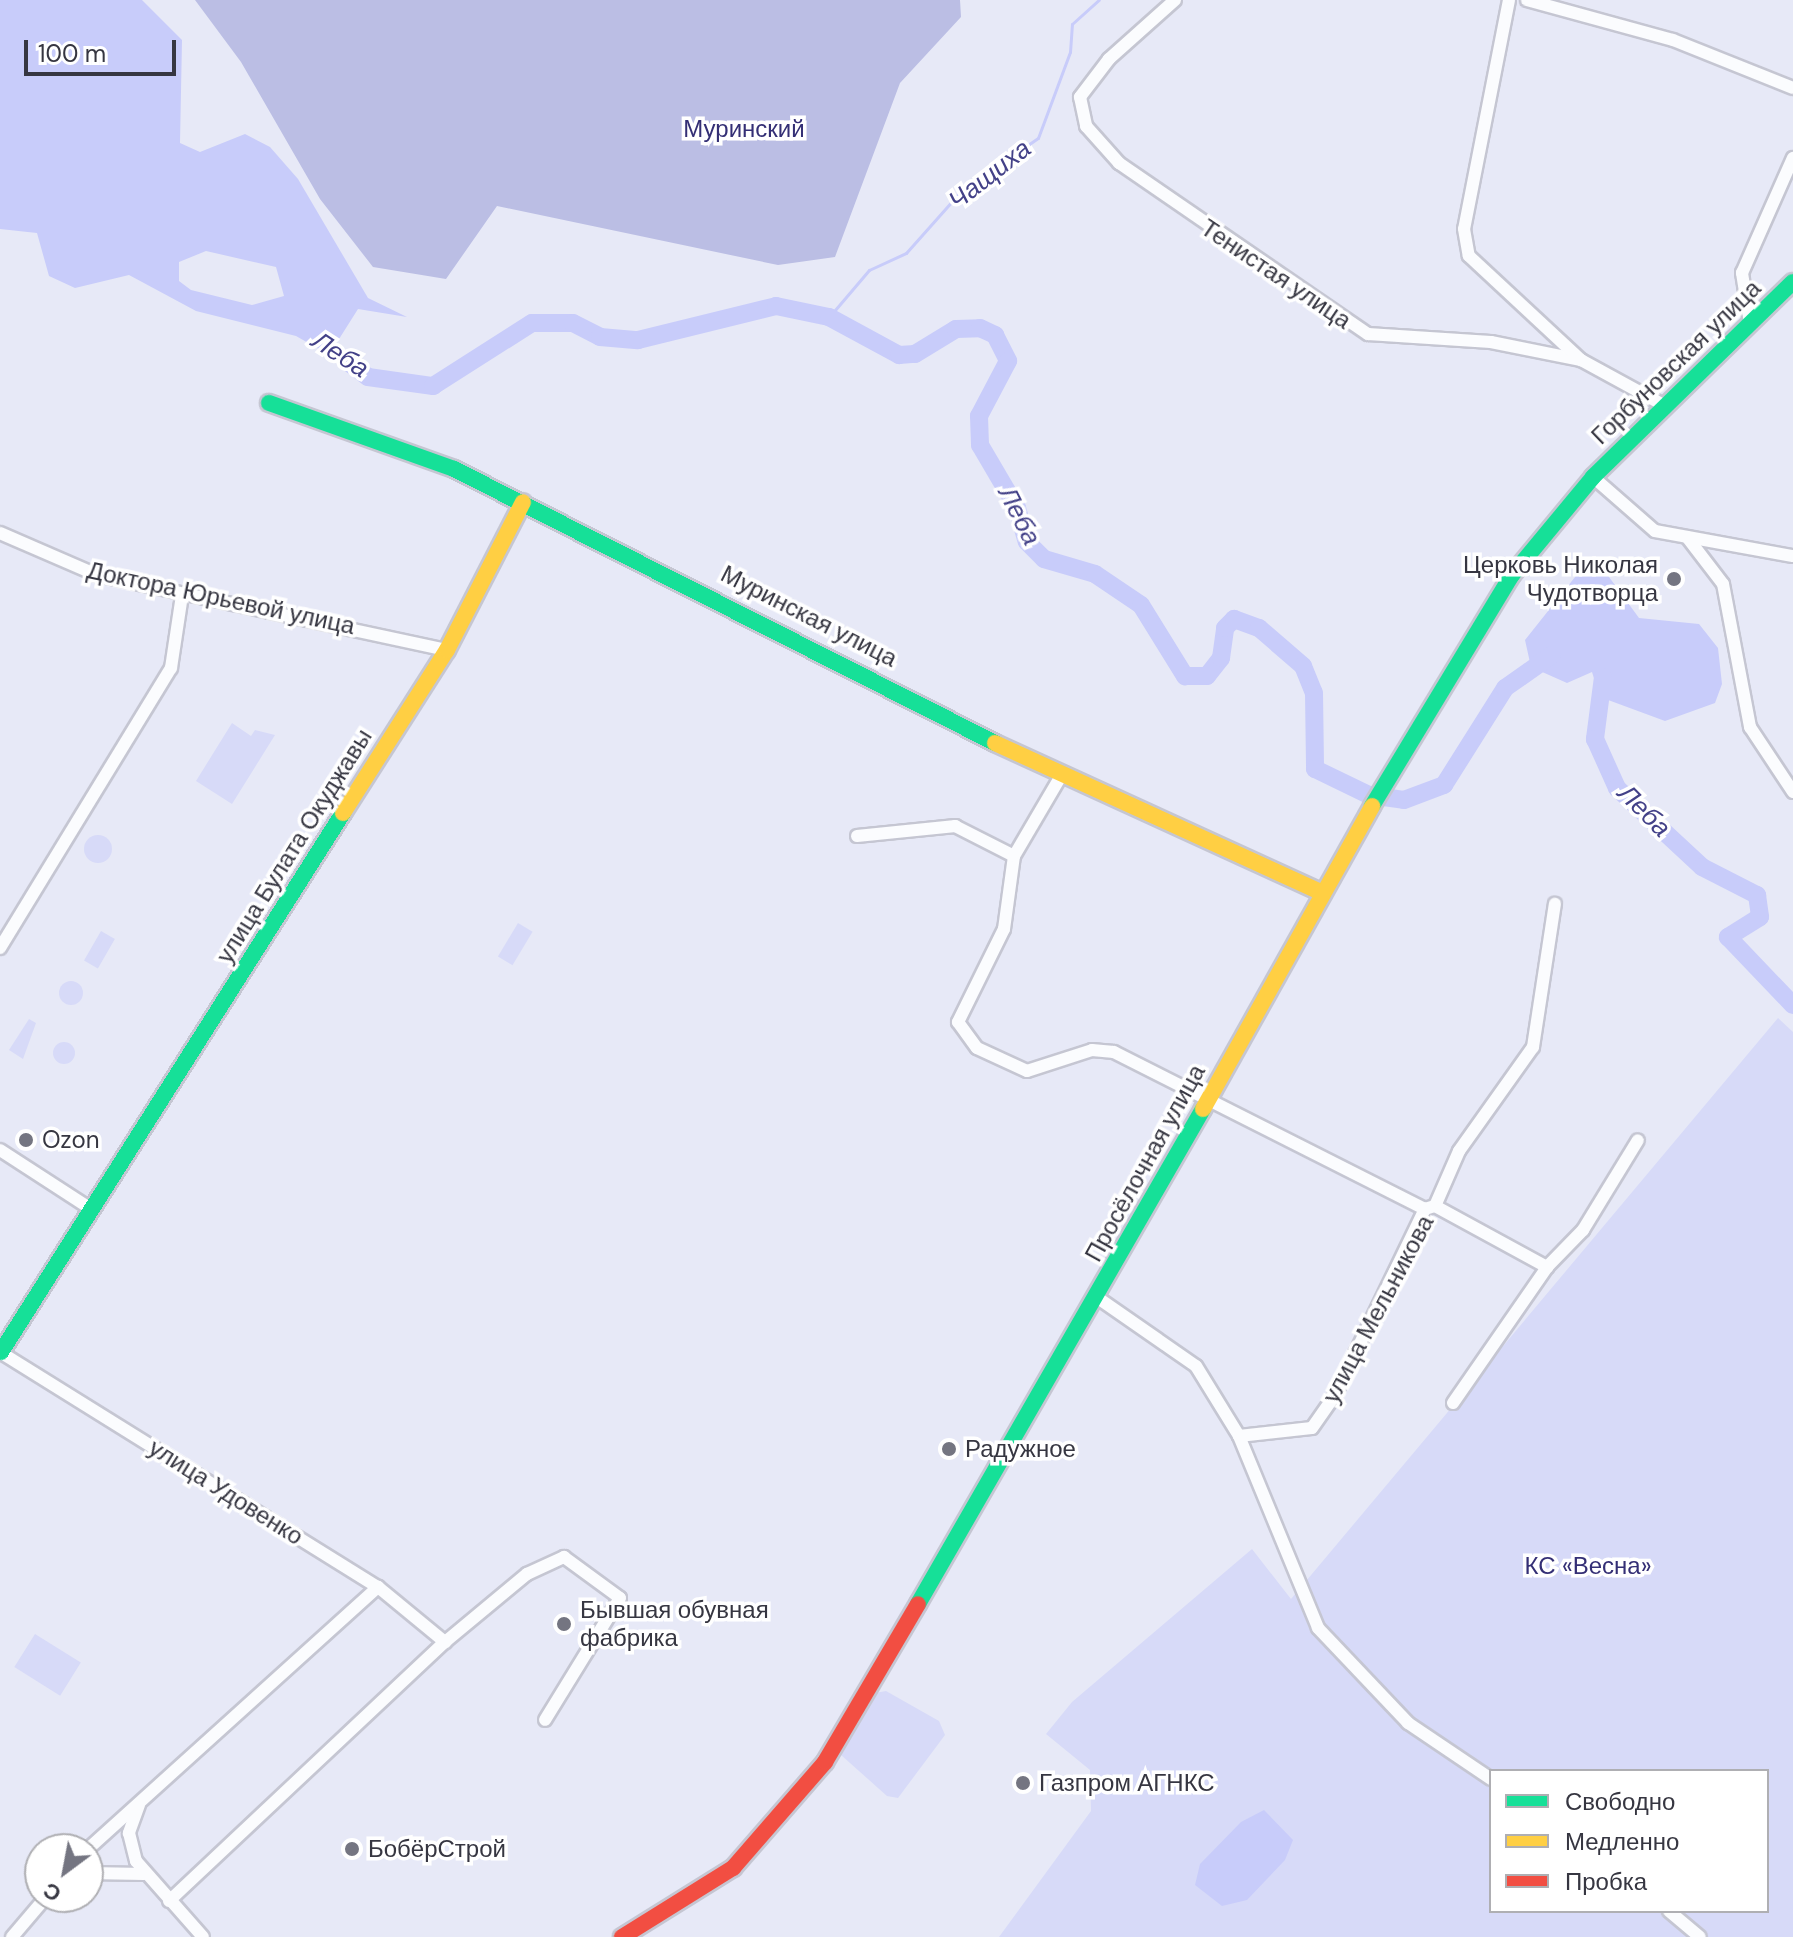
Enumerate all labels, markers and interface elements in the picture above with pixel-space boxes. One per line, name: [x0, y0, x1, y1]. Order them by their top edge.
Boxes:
scale bar: [28, 24, 180, 74]
text: 100 m: [38, 38, 106, 69]
park label: Муринский: [683, 115, 805, 143]
water label: Чащиха: [943, 133, 1037, 217]
street label: Тенистая улица: [1196, 213, 1356, 335]
street label: Горбуновская улица: [1585, 274, 1767, 450]
water label: Леба: [306, 325, 374, 385]
water label: Леба: [991, 482, 1047, 550]
place label: Церковь Николая Чудотворца: [1463, 551, 1658, 607]
street label: Доктора Юрьевой улица: [85, 556, 357, 640]
street label: Муринская улица: [716, 559, 902, 673]
marker: Церковь Николая Чудотворца: [1665, 570, 1683, 588]
street label: улица Булата Окуджавы: [210, 724, 378, 968]
water label: Леба: [1611, 778, 1677, 844]
street label: Просёлочная улица: [1079, 1059, 1211, 1267]
place label: Ozon: [42, 1126, 100, 1154]
marker: Ozon: [17, 1131, 35, 1149]
street label: улица Мельникова: [1316, 1210, 1440, 1408]
street label: улица Удовенко: [144, 1433, 308, 1551]
place label: Радужное: [965, 1435, 1076, 1463]
marker: Радужное: [940, 1440, 958, 1458]
park label: КС «Весна»: [1524, 1552, 1652, 1580]
place label: Бывшая обувная фабрика: [580, 1596, 769, 1652]
marker: Бывшая обувная фабрика: [555, 1615, 573, 1633]
place label: Газпром АГНКС: [1039, 1769, 1215, 1797]
legend: [1489, 1769, 1769, 1913]
marker: Газпром АГНКС: [1014, 1774, 1032, 1792]
text: Свободно: [1565, 1786, 1675, 1817]
text: Медленно: [1565, 1826, 1679, 1857]
north arrow: [24, 1833, 104, 1913]
place label: БобёрСтрой: [368, 1835, 506, 1863]
marker: БобёрСтрой: [343, 1840, 361, 1858]
text: Пробка: [1565, 1866, 1647, 1897]
text: С: [38, 1876, 67, 1909]

